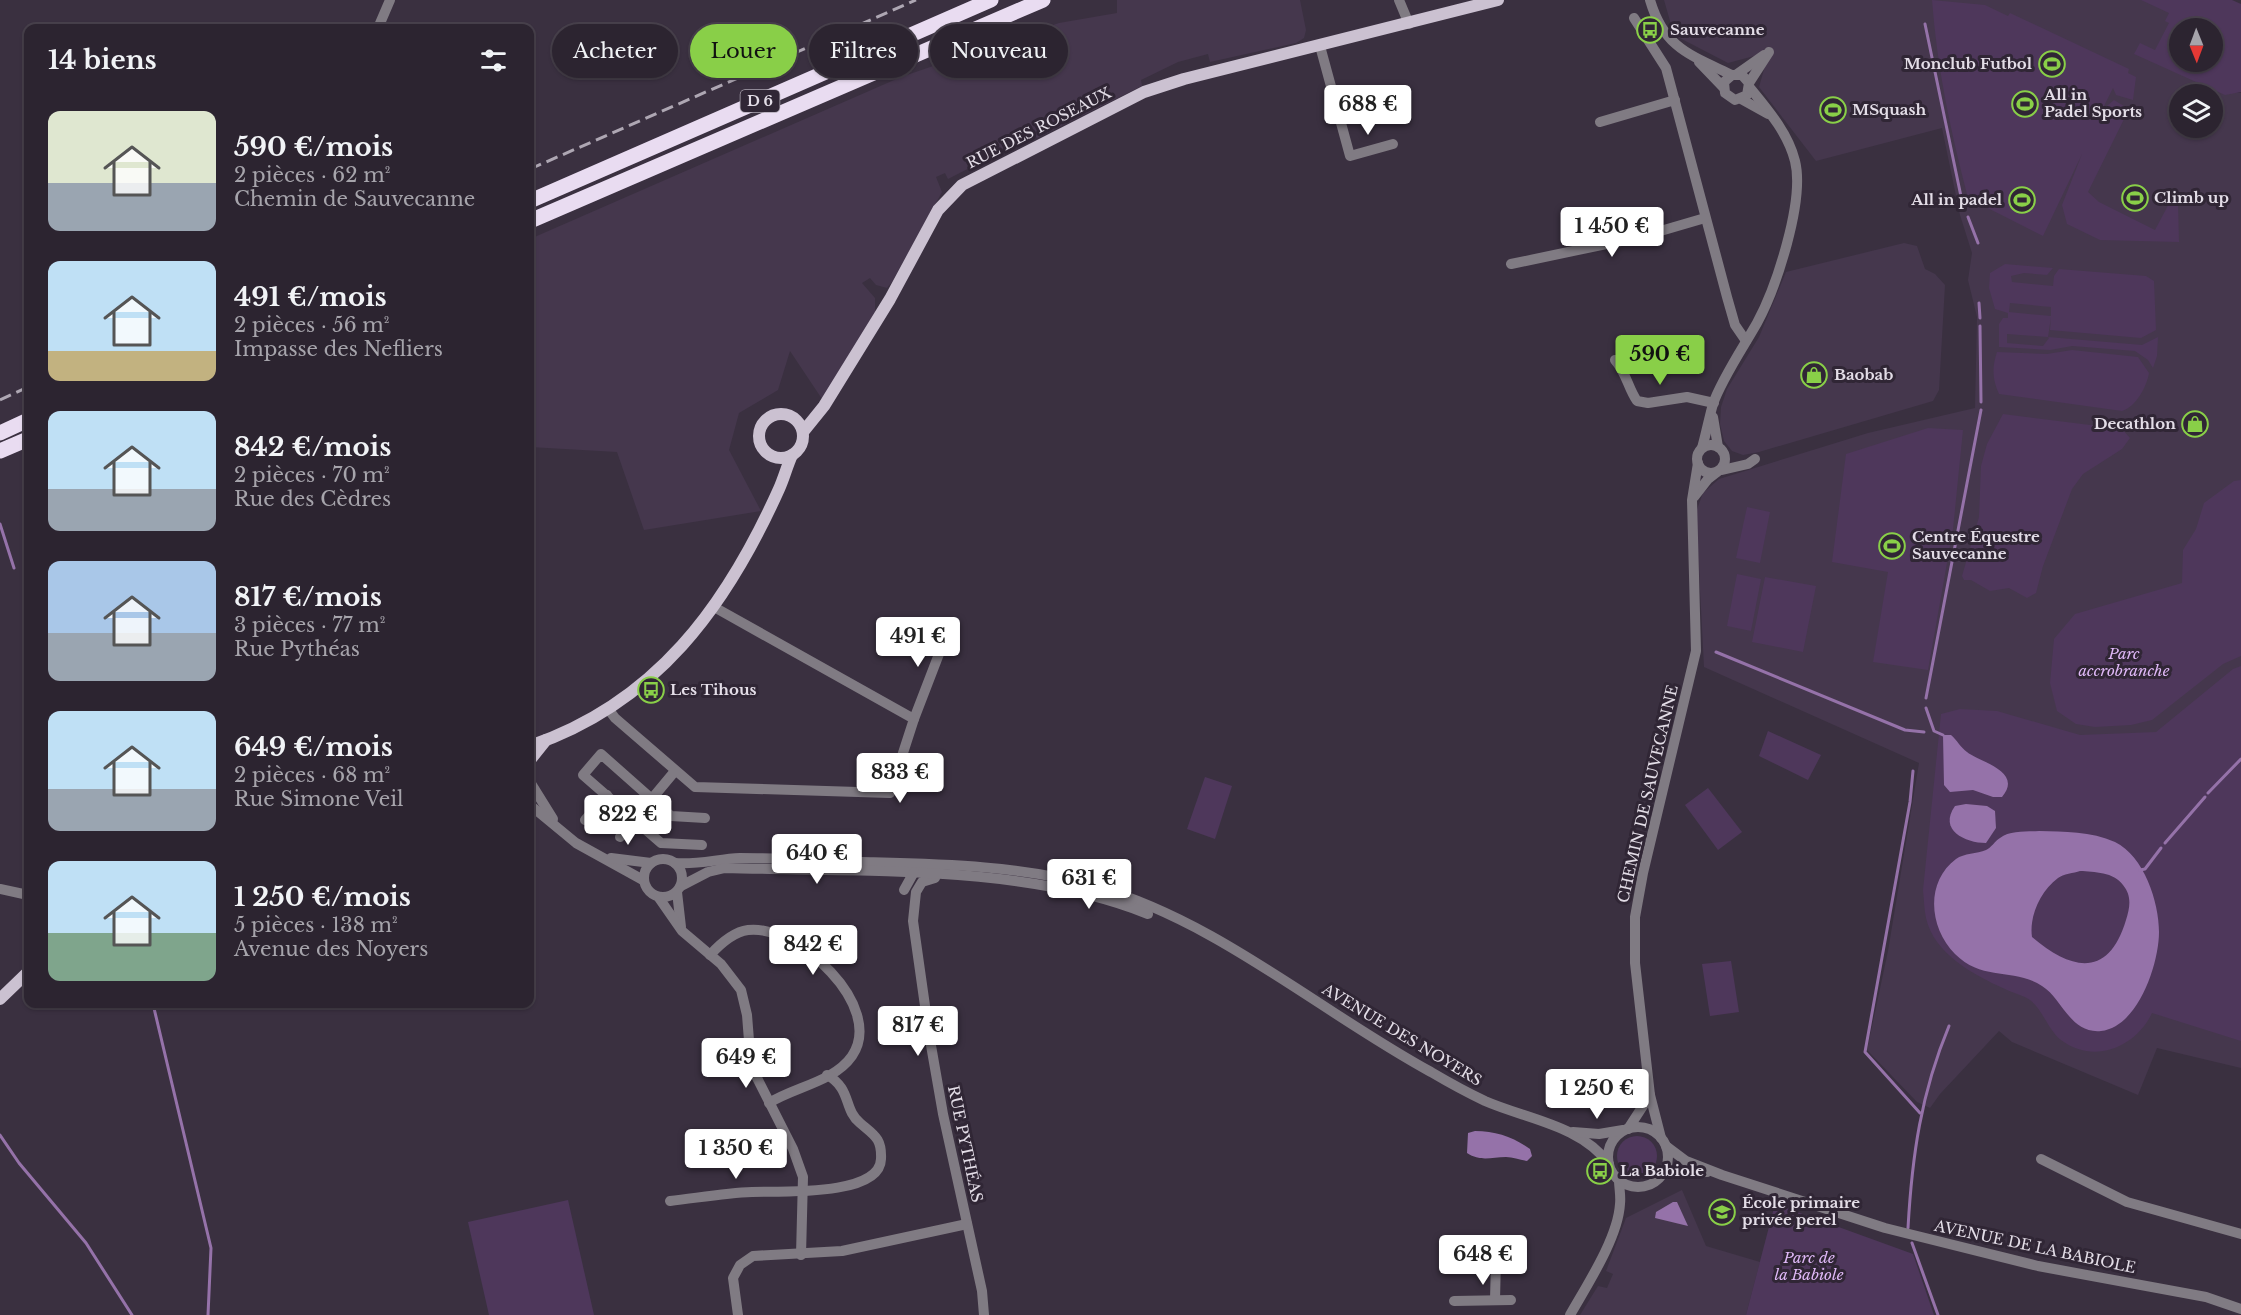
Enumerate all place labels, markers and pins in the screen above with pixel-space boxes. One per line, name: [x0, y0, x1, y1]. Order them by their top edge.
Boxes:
bus stop icon: Sauvecanne: [1635, 15, 1665, 45]
place label: Sauvecanne: [1670, 20, 1765, 39]
sports icon: Monclub Futbol: [2037, 49, 2067, 79]
place label: Monclub Futbol: [1904, 54, 2033, 73]
pin: 688 €: [1326, 85, 1410, 136]
place label: All in Padel Sports: [2043, 85, 2142, 121]
sports icon: All in Padel Sports: [2010, 89, 2040, 119]
sports icon: MSquash: [1818, 95, 1848, 125]
place label: MSquash: [1852, 100, 1926, 119]
sports icon: Climb up: [2120, 183, 2150, 213]
sports icon: All in padel: [2007, 185, 2037, 215]
place label: Climb up: [2154, 188, 2229, 207]
place label: All in padel: [1910, 190, 2003, 209]
pin: 1 450 €: [1557, 207, 1667, 258]
pin: 590 €: [1618, 335, 1702, 386]
shop icon: Baobab: [1799, 360, 1829, 390]
place label: Baobab: [1834, 365, 1893, 384]
shop icon: Decathlon: [2180, 409, 2210, 439]
place label: Decathlon: [2094, 414, 2176, 433]
place label: Centre Équestre Sauvecanne: [1912, 527, 2040, 563]
sports icon: Centre Équestre Sauvecanne: [1877, 531, 1907, 561]
pin: 491 €: [876, 617, 960, 668]
bus stop icon: Les Tihous: [636, 675, 666, 705]
place label: Les Tihous: [670, 680, 757, 699]
pin: 833 €: [858, 753, 942, 804]
pin: 822 €: [586, 795, 670, 846]
pin: 640 €: [775, 834, 859, 885]
pin: 631 €: [1047, 859, 1131, 910]
pin: 842 €: [771, 925, 855, 976]
pin: 817 €: [876, 1006, 960, 1057]
pin: 649 €: [704, 1038, 788, 1089]
pin: 1 250 €: [1542, 1069, 1652, 1120]
pin: 1 350 €: [681, 1129, 791, 1180]
bus stop icon: La Babiole: [1585, 1156, 1615, 1186]
place label: La Babiole: [1620, 1161, 1704, 1180]
place label: École primaire privée perel: [1742, 1193, 1860, 1229]
school or university icon: École primaire privée perel: [1707, 1197, 1737, 1227]
pin: 648 €: [1441, 1235, 1525, 1286]

